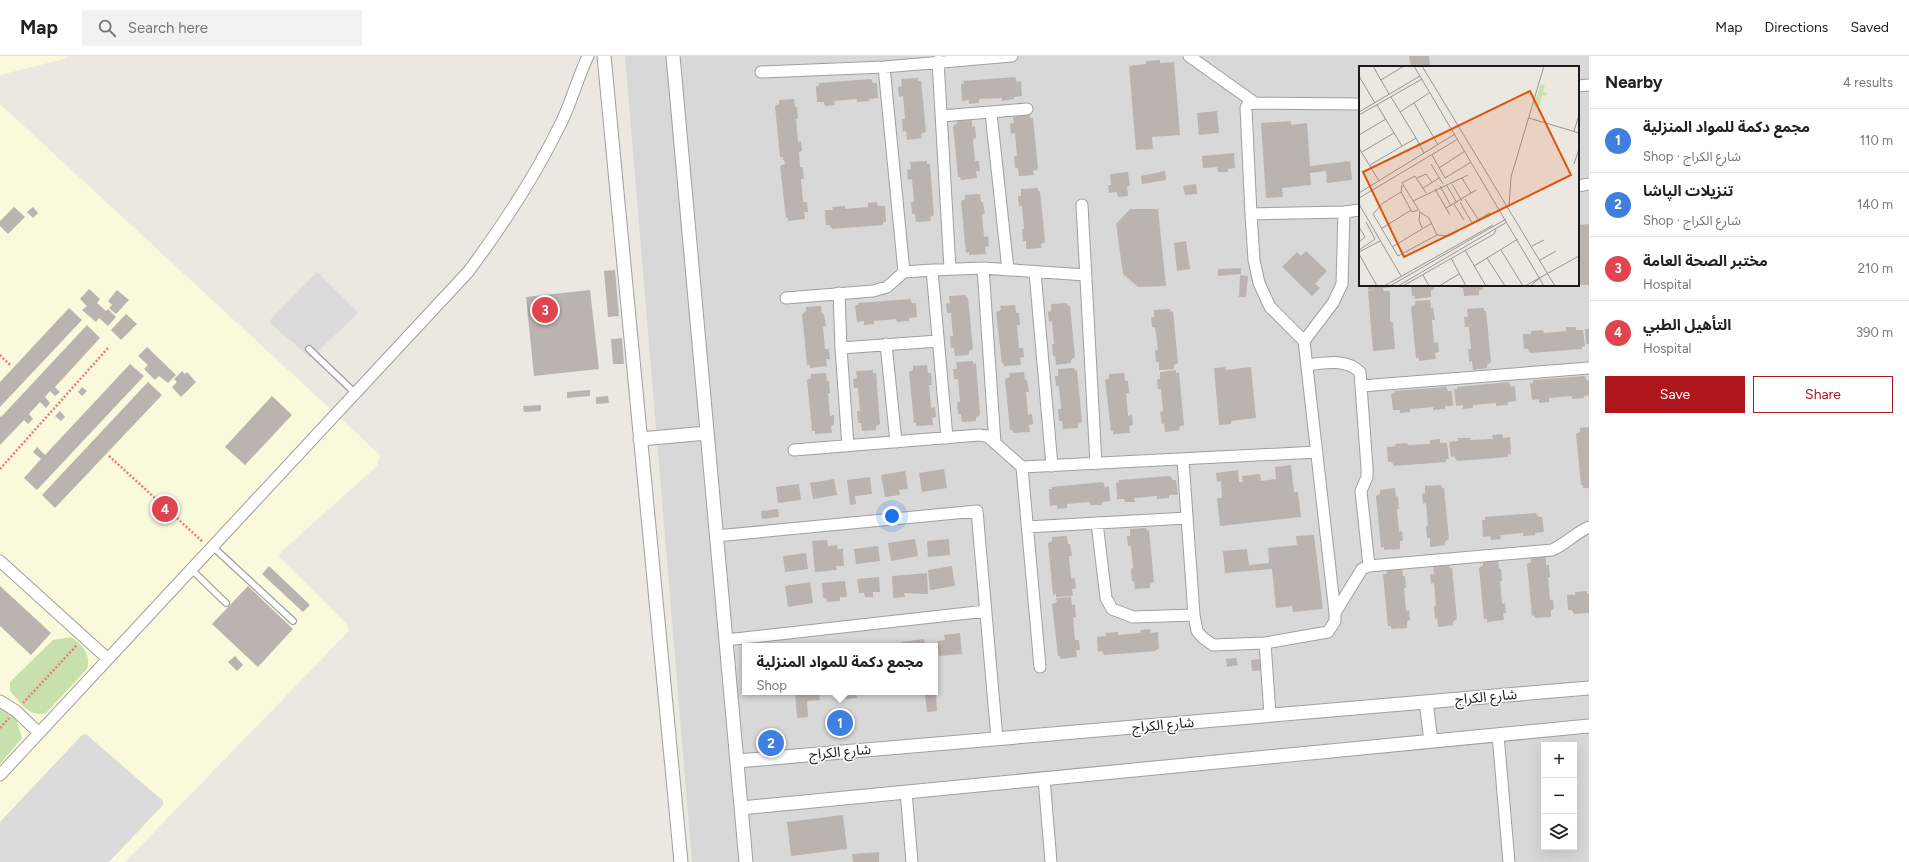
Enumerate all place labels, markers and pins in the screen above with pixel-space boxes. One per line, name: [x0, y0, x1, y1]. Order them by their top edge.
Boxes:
pin: 3: [532, 295, 558, 325]
pin: 4: [152, 494, 178, 524]
pin: 1: [827, 708, 853, 738]
pin: 2: [758, 728, 784, 758]

